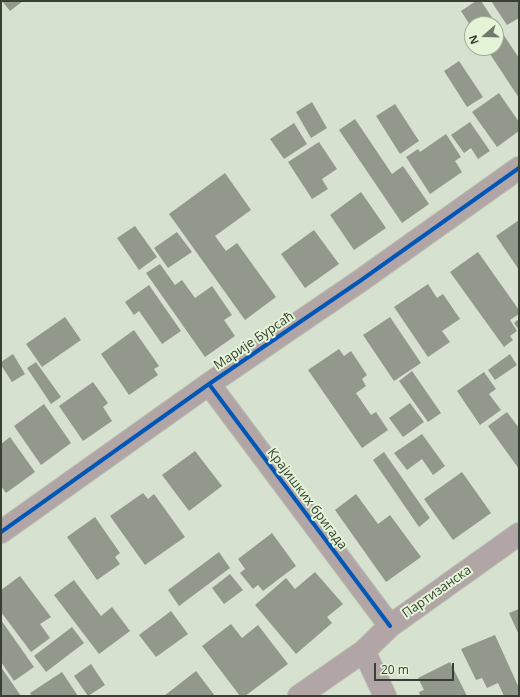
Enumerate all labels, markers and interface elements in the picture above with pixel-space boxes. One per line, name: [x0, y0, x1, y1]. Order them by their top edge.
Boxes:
north arrow: [464, 16, 504, 56]
text: N: [465, 33, 482, 47]
street label: Марије Бурсаћ: [211, 309, 297, 373]
street label: Крајишких бригада: [264, 445, 350, 553]
street label: Партизанска: [399, 562, 475, 622]
scale bar: [376, 655, 456, 681]
text: 20 m: [381, 661, 409, 678]

